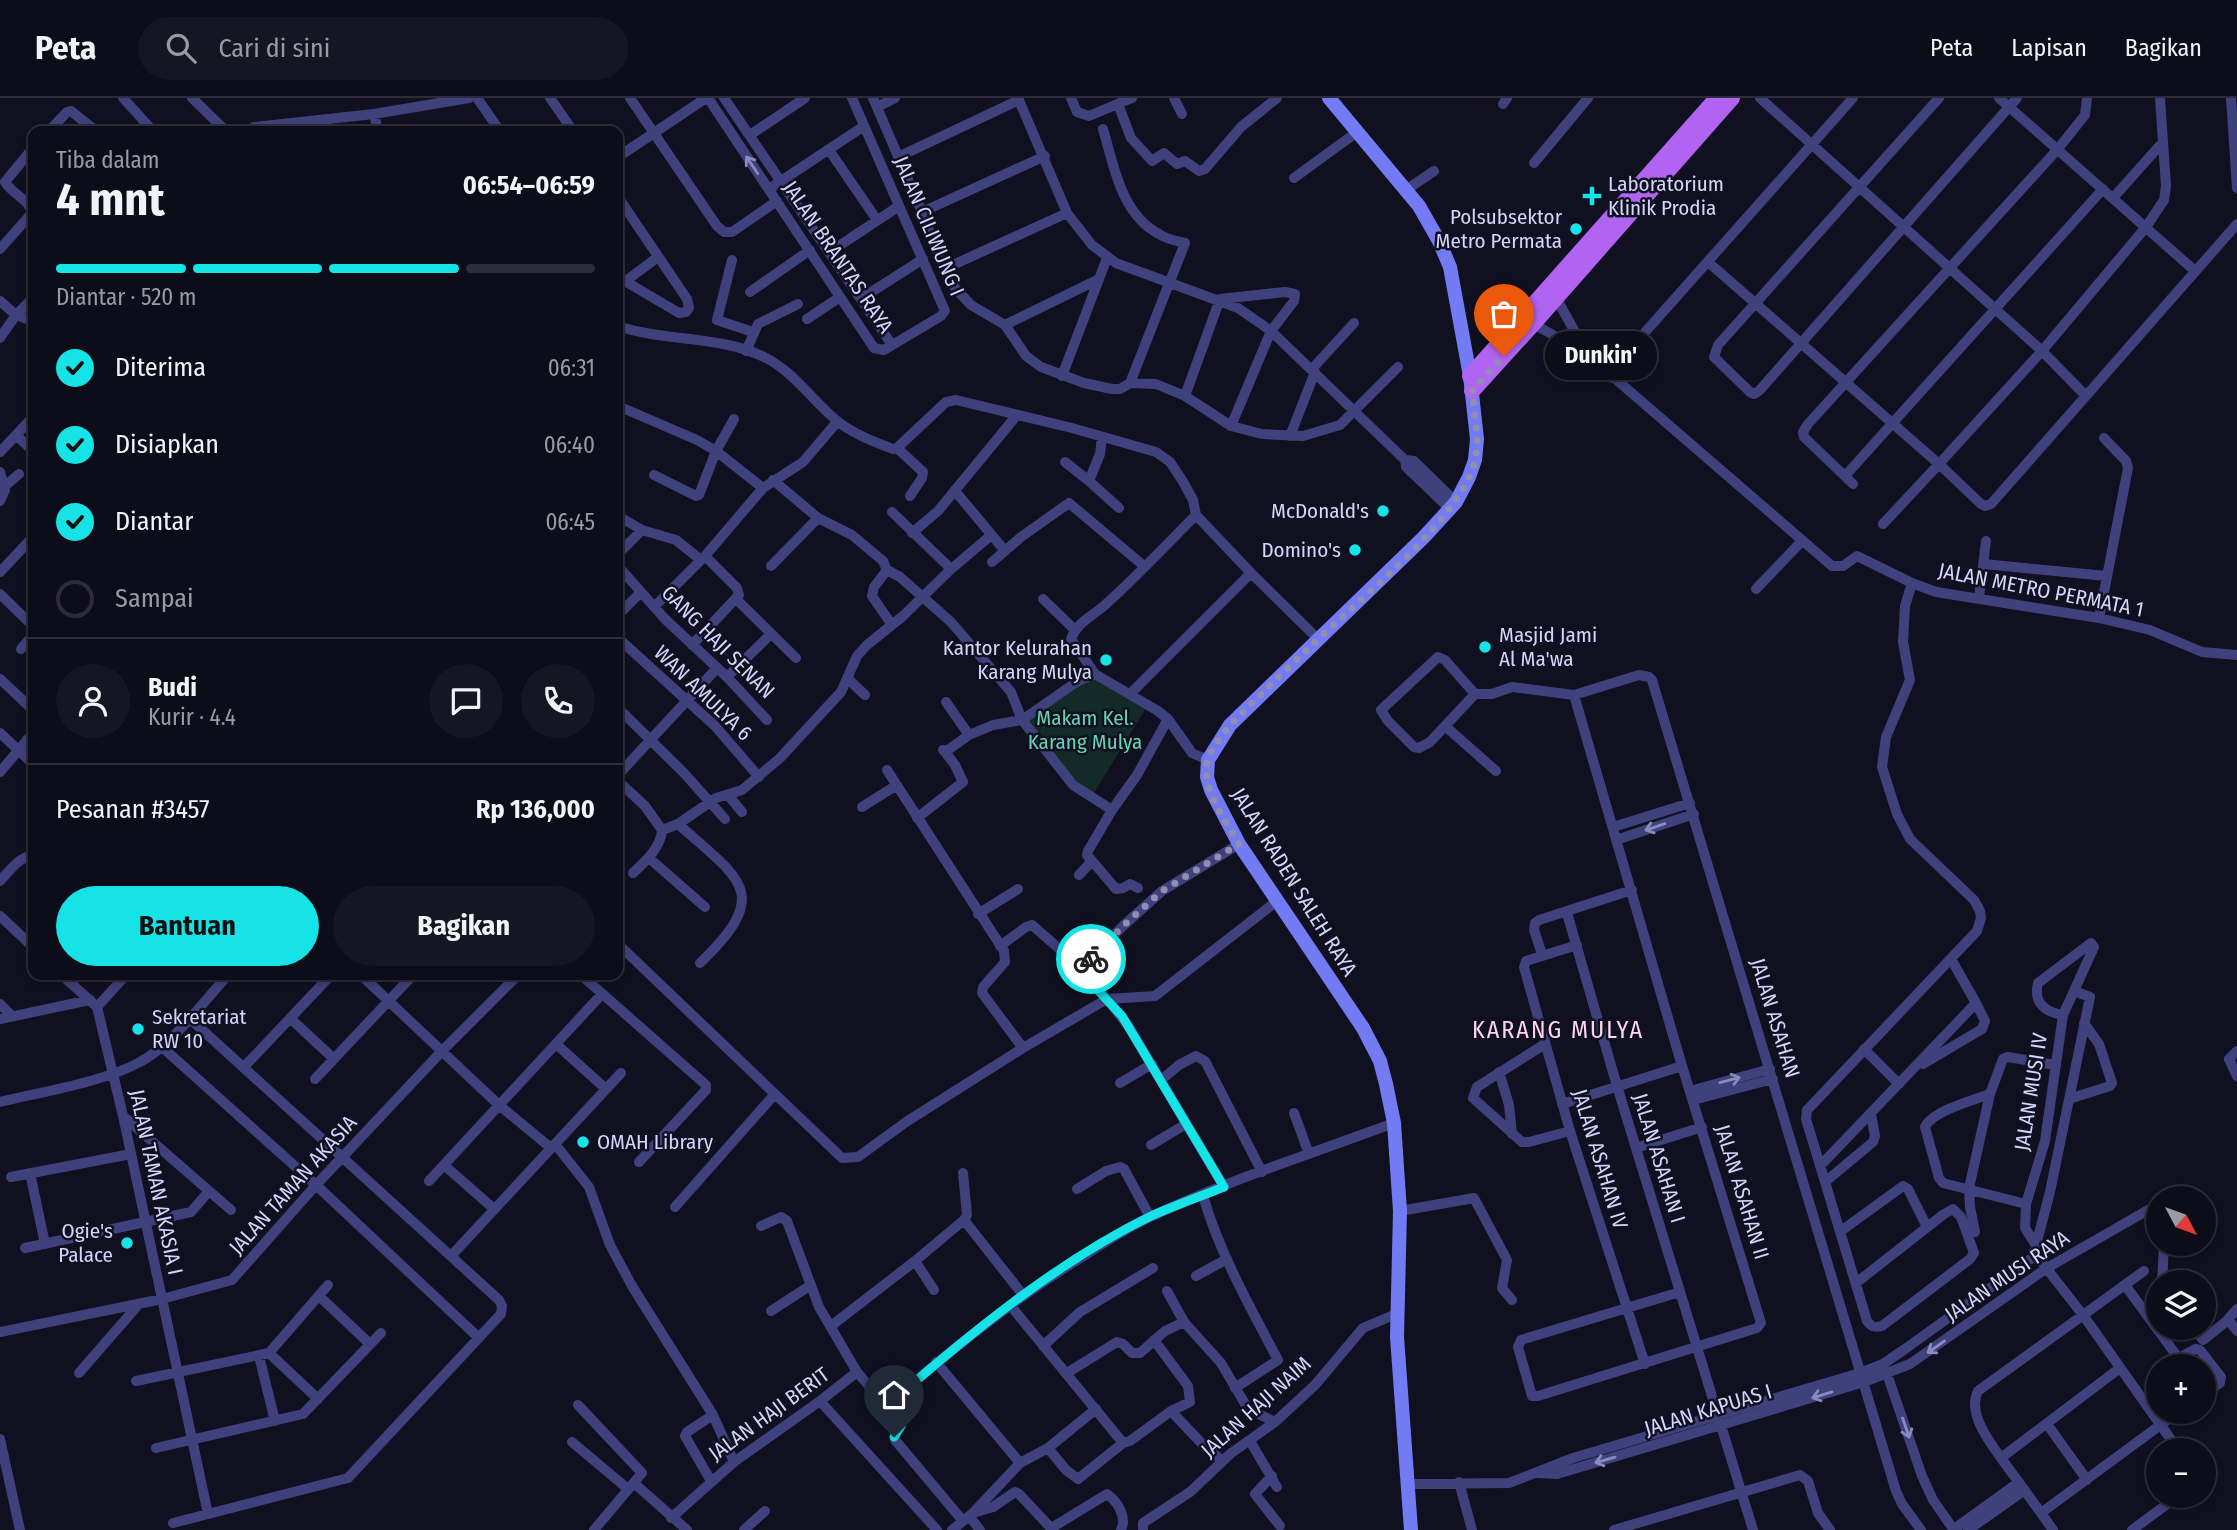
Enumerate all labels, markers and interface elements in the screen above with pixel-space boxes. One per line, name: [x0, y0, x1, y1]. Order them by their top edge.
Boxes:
search box: [138, 17, 628, 80]
text: Peta: [35, 28, 96, 68]
icon: search: [162, 29, 200, 67]
text: Cari di sini: [218, 33, 330, 64]
text: Peta: [1930, 34, 1973, 62]
text: Lapisan: [2011, 34, 2087, 62]
text: Bagikan: [2125, 34, 2202, 62]
text: Tiba dalam: [56, 146, 159, 174]
street label: JALAN CILIWUNG I: [888, 152, 970, 300]
one-way arrow: [745, 155, 759, 175]
text: 06:54–06:59: [463, 170, 595, 201]
place label: Laboratorium Klinik Prodia: [1608, 171, 1724, 221]
text: 4 mnt: [56, 172, 165, 227]
street label: JALAN BRANTAS RAYA: [777, 176, 899, 338]
marker: Laboratorium Klinik Prodia: [1582, 186, 1602, 206]
place label: Polsubsektor Metro Permata: [1436, 204, 1563, 254]
marker: Polsubsektor Metro Permata: [1568, 221, 1584, 237]
text: Diantar · 520 m: [56, 283, 196, 311]
pin: [1474, 284, 1534, 356]
icon: bag: [1485, 295, 1523, 333]
callout: Dunkin': [1546, 331, 1658, 380]
text: Dunkin': [1565, 341, 1637, 369]
icon: check: [56, 349, 94, 387]
text: Diterima: [115, 352, 206, 383]
text: 06:31: [548, 354, 595, 382]
icon: check: [56, 426, 94, 464]
text: Disiapkan: [115, 429, 219, 460]
text: 06:40: [544, 431, 595, 459]
place label: McDonald's: [1271, 498, 1369, 524]
icon: check: [56, 503, 94, 541]
marker: McDonald's: [1375, 503, 1391, 519]
text: Diantar: [115, 506, 193, 537]
text: 06:45: [545, 508, 595, 536]
place label: Domino's: [1261, 537, 1341, 563]
marker: Domino's: [1347, 542, 1363, 558]
street label: JALAN METRO PERMATA 1: [1936, 557, 2146, 623]
street label: GANG HAJI SENAN: [656, 580, 780, 704]
text: Sampai: [115, 583, 194, 614]
place label: Masjid Jami Al Ma'wa: [1499, 622, 1597, 672]
place label: Kantor Kelurahan Karang Mulya: [943, 635, 1092, 685]
marker: Masjid Jami Al Ma'wa: [1477, 639, 1493, 655]
street label: WAN AMULYA 6: [649, 640, 757, 746]
marker: Kantor Kelurahan Karang Mulya: [1098, 652, 1114, 668]
button: person: [56, 664, 130, 738]
button: chat: [429, 664, 503, 738]
button: phone: [521, 664, 595, 738]
text: Budi: [148, 672, 197, 703]
text: Kurir · 4.4: [148, 703, 236, 731]
park label: Makam Kel. Karang Mulya: [1028, 705, 1142, 755]
street label: JALAN RADEN SALEH RAYA: [1225, 783, 1363, 981]
text: Pesanan #3457: [56, 794, 209, 825]
text: Rp 136,000: [476, 794, 595, 825]
one-way arrow: [1644, 821, 1666, 834]
button: Bantuan: [56, 886, 319, 966]
button: Bagikan: [333, 886, 595, 966]
courier: [1056, 924, 1126, 994]
icon: bike: [1072, 940, 1110, 978]
street label: JALAN ASAHAN: [1744, 955, 1806, 1081]
place label: Sekretariat RW 10: [152, 1004, 247, 1054]
district label: KARANG MULYA: [1472, 1016, 1644, 1044]
marker: Sekretariat RW 10: [130, 1021, 146, 1037]
street label: JALAN MUSI IV: [2009, 1031, 2053, 1153]
one-way arrow: [1718, 1073, 1741, 1086]
street label: JALAN ASAHAN IV: [1566, 1086, 1634, 1232]
street label: JALAN TAMAN AKASIA I: [124, 1087, 188, 1277]
street label: JALAN ASAHAN I: [1627, 1090, 1691, 1226]
street label: JALAN TAMAN AKASIA: [224, 1110, 362, 1260]
street label: JALAN ASAHAN II: [1709, 1121, 1775, 1263]
place label: OMAH Library: [597, 1129, 714, 1155]
marker: OMAH Library: [575, 1134, 591, 1150]
north arrow: [2146, 1186, 2216, 1256]
map controls: [2146, 1186, 2216, 1508]
place label: Ogie's Palace: [58, 1218, 113, 1268]
street label: JALAN MUSI RAYA: [1940, 1225, 2074, 1327]
marker: Ogie's Palace: [119, 1235, 135, 1251]
button: layers: [2146, 1270, 2216, 1340]
one-way arrow: [1927, 1340, 1946, 1355]
street label: JALAN HAJI NAIM: [1196, 1351, 1316, 1463]
button: +: [2146, 1354, 2216, 1424]
street label: JALAN HAJI BERIT: [704, 1361, 835, 1466]
pin: [864, 1365, 924, 1437]
icon: home: [875, 1376, 913, 1414]
street label: JALAN KAPUAS I: [1641, 1378, 1775, 1442]
one-way arrow: [1812, 1390, 1834, 1403]
one-way arrow: [1900, 1417, 1913, 1439]
button: −: [2146, 1438, 2216, 1508]
one-way arrow: [1594, 1455, 1616, 1468]

